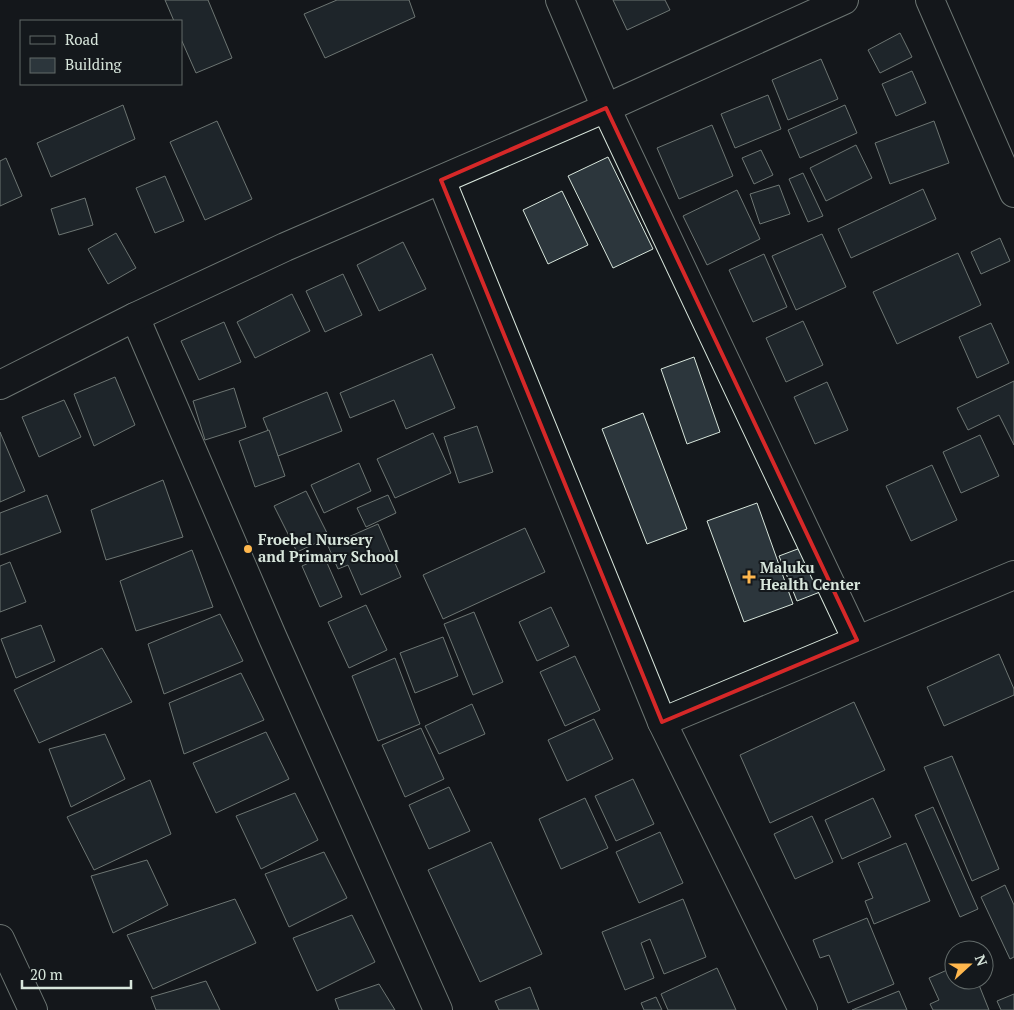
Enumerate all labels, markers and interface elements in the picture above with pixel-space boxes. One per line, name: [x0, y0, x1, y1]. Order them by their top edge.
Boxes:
legend: [20, 20, 182, 85]
text: Road: [65, 29, 98, 49]
text: Building: [65, 54, 123, 74]
place label: Froebel Nursery and Primary School: [258, 529, 399, 566]
marker: Froebel Nursery and Primary School: [242, 543, 254, 555]
place label: Maluku Health Center: [760, 557, 861, 594]
marker: Maluku Health Center: [742, 570, 756, 584]
north arrow: [944, 940, 994, 990]
text: N: [971, 952, 993, 969]
scale bar: [22, 958, 131, 990]
text: 20 m: [30, 964, 63, 984]

